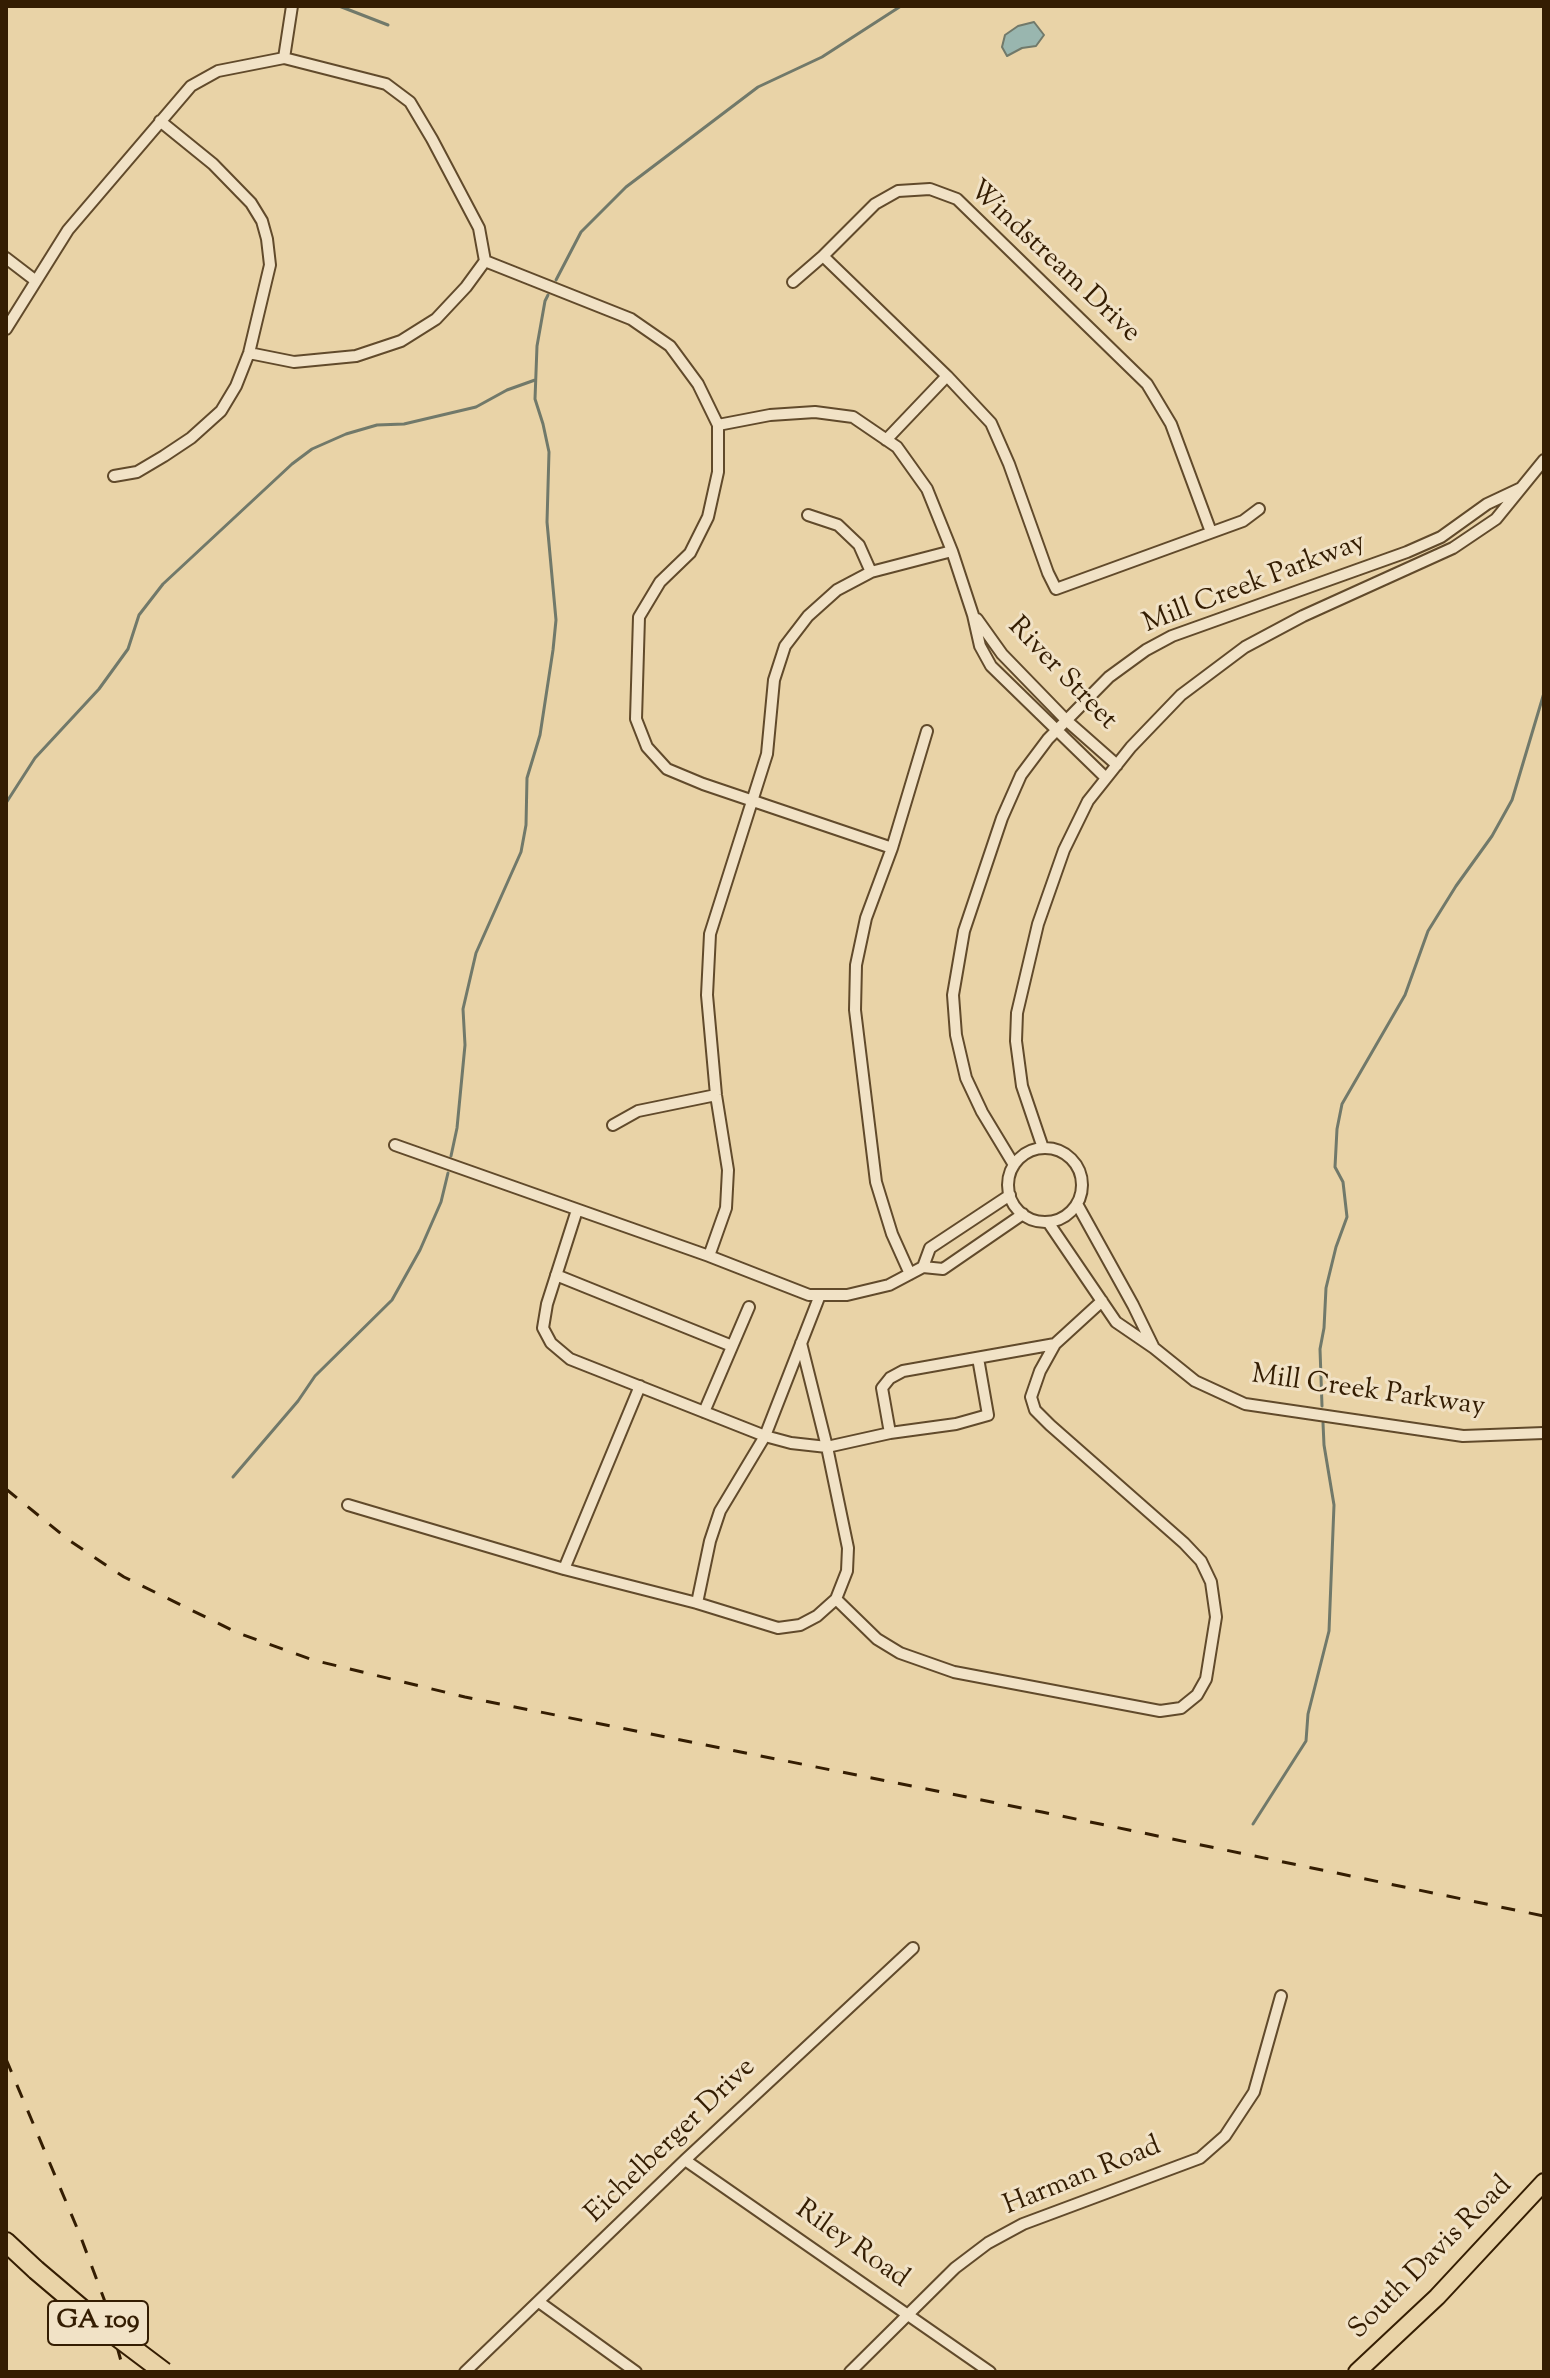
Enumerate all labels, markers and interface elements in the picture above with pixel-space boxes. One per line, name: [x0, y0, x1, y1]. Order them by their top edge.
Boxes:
street label: Windstream Drive: [960, 175, 1146, 351]
street label: Mill Creek Parkway: [1139, 527, 1371, 643]
street label: River Street: [999, 612, 1123, 738]
street label: Mill Creek Parkway: [1249, 1360, 1487, 1426]
street label: Eichelberger Drive: [580, 2052, 764, 2232]
street label: Harman Road: [999, 2131, 1167, 2225]
street label: South Davis Road: [1343, 2170, 1521, 2348]
street label: Riley Road: [788, 2195, 914, 2297]
road number: GA 109: [48, 2301, 148, 2345]

